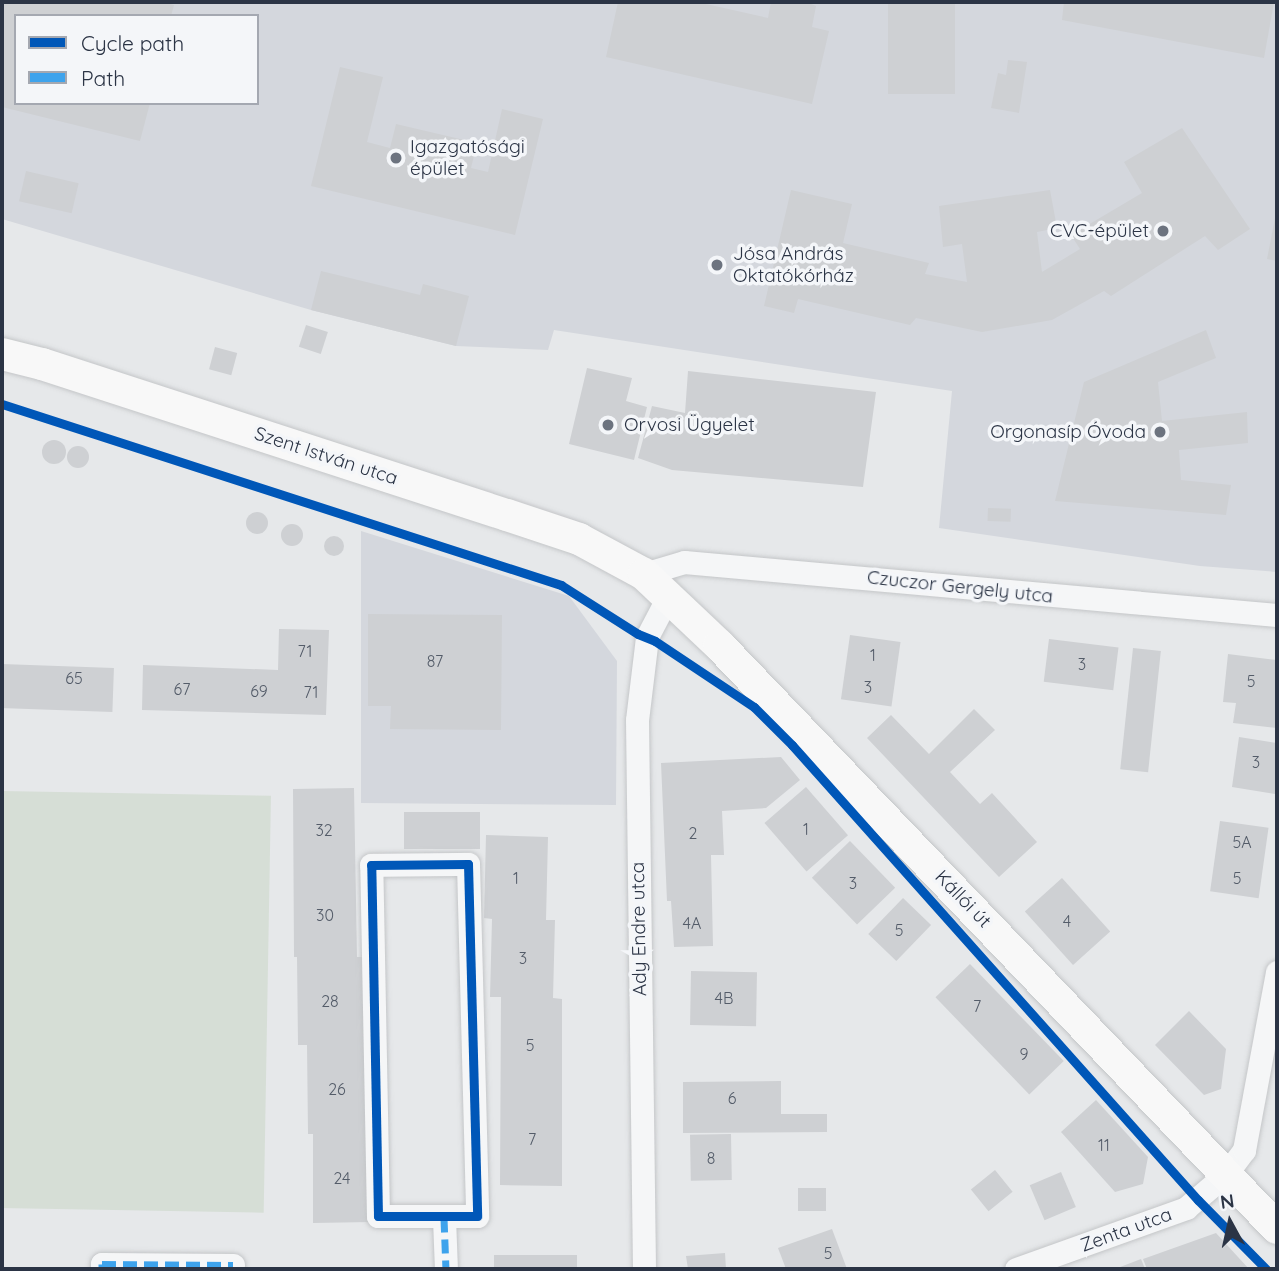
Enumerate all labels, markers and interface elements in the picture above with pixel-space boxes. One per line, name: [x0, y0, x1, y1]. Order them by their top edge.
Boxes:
legend: [14, 14, 259, 105]
text: Cycle path: [81, 30, 184, 56]
text: Path: [81, 65, 125, 91]
place label: Igazgatósági épület: [410, 136, 525, 180]
marker: Igazgatósági épület: [388, 150, 404, 166]
place label: CVC-épület: [1050, 220, 1149, 242]
marker: CVC-épület: [1155, 223, 1171, 239]
place label: Jósa András Oktatókórház: [733, 243, 854, 287]
marker: Jósa András Oktatókórház: [707, 255, 727, 275]
place label: Orvosi Ügyelet: [624, 414, 755, 436]
marker: Orvosi Ügyelet: [598, 415, 618, 435]
place label: Orgonasíp Óvoda: [990, 421, 1146, 443]
street label: Szent István utca: [252, 422, 400, 490]
marker: Orgonasíp Óvoda: [1152, 424, 1168, 440]
street label: Czuczor Gergely utca: [866, 566, 1054, 608]
house number: 71: [298, 641, 312, 661]
house number: 1: [870, 645, 876, 665]
house number: 87: [427, 651, 443, 671]
house number: 3: [1078, 654, 1086, 674]
house number: 65: [65, 668, 83, 688]
house number: 5: [1247, 671, 1255, 691]
house number: 3: [864, 677, 872, 697]
house number: 67: [174, 679, 190, 699]
house number: 69: [250, 681, 268, 701]
house number: 71: [304, 682, 318, 702]
house number: 3: [1252, 752, 1260, 772]
house number: 1: [803, 819, 809, 839]
house number: 32: [315, 820, 333, 840]
house number: 2: [689, 823, 697, 843]
house number: 5A: [1232, 832, 1252, 852]
street label: Ady Endre utca: [626, 862, 652, 996]
street label: Kállói út: [930, 866, 996, 932]
house number: 1: [513, 868, 519, 888]
house number: 5: [1233, 868, 1241, 888]
house number: 3: [849, 873, 857, 893]
house number: 30: [316, 905, 334, 925]
house number: 4: [1063, 911, 1071, 931]
house number: 4A: [683, 913, 701, 933]
house number: 5: [895, 920, 903, 940]
house number: 3: [519, 948, 527, 968]
house number: 4B: [715, 988, 733, 1008]
house number: 28: [321, 991, 339, 1011]
house number: 7: [973, 996, 981, 1016]
house number: 5: [526, 1035, 534, 1055]
house number: 9: [1020, 1044, 1028, 1064]
house number: 26: [328, 1079, 346, 1099]
house number: 6: [728, 1088, 736, 1108]
house number: 7: [528, 1129, 536, 1149]
house number: 11: [1098, 1135, 1110, 1155]
house number: 8: [707, 1148, 715, 1168]
house number: 24: [333, 1168, 351, 1188]
north arrow: [1195, 1187, 1265, 1257]
text: N: [1218, 1188, 1236, 1214]
street label: Zenta utca: [1077, 1203, 1175, 1257]
house number: 5: [824, 1243, 832, 1263]

